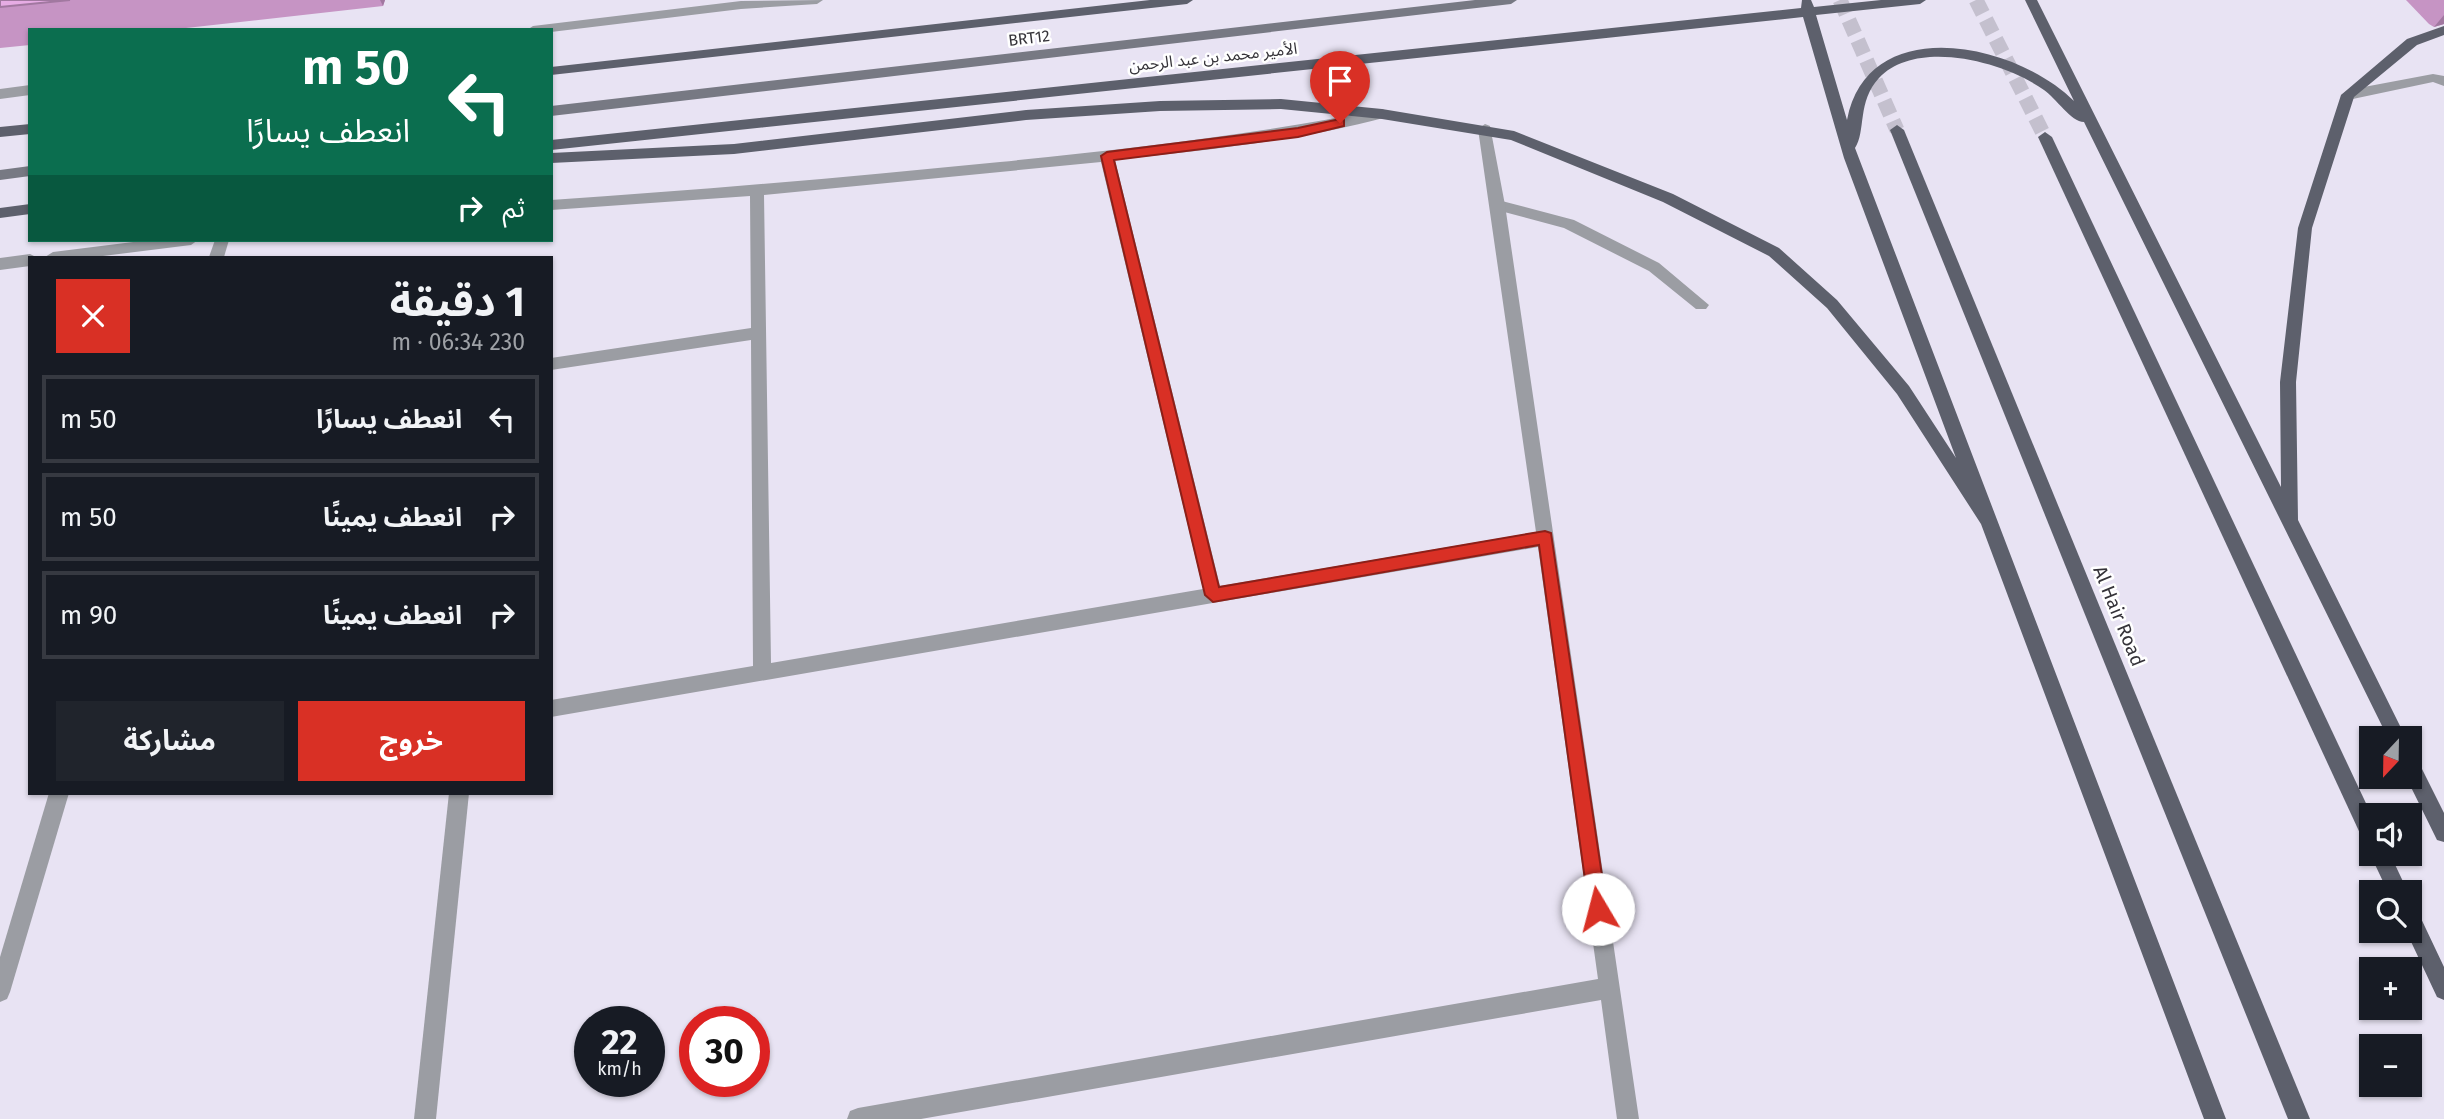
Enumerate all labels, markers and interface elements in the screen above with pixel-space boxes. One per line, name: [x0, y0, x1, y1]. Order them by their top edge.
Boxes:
street label: BRT12: [1007, 26, 1051, 50]
text: 50 m: [302, 38, 410, 97]
street label: الأمير محمد بن عبد الرحمن: [1128, 39, 1298, 75]
pin: [1310, 51, 1370, 123]
icon: left: [434, 56, 525, 147]
icon: arrive: [1321, 62, 1359, 100]
text: انعطف يسارًا: [246, 112, 410, 150]
icon: right: [451, 189, 489, 227]
text: ثم: [503, 193, 525, 224]
text: 1 دقيقة: [390, 277, 525, 327]
button: close: [56, 279, 130, 353]
text: 230 m · 06:34: [391, 328, 525, 356]
icon: left: [483, 400, 521, 438]
text: 50 m: [60, 404, 117, 435]
text: انعطف يسارًا: [316, 404, 462, 435]
icon: right: [483, 498, 521, 536]
text: 50 m: [60, 502, 117, 533]
text: انعطف يمينًا: [323, 502, 462, 533]
street label: Al Hair Road: [2088, 562, 2150, 670]
icon: right: [483, 596, 521, 634]
text: 90 m: [60, 600, 117, 631]
text: انعطف يمينًا: [323, 600, 462, 631]
button: مشاركة: [56, 701, 284, 781]
button: خروج: [298, 701, 525, 781]
north arrow: [2359, 726, 2422, 789]
map controls: [2359, 726, 2422, 1097]
button: sound: [2359, 803, 2422, 866]
position arrow: [1561, 872, 1635, 946]
button: search: [2359, 880, 2422, 943]
button: +: [2359, 957, 2422, 1020]
speed limit sign: 30: [679, 1006, 770, 1097]
text: 22: [601, 1021, 638, 1063]
button: −: [2359, 1034, 2422, 1097]
text: km/h: [597, 1058, 642, 1080]

